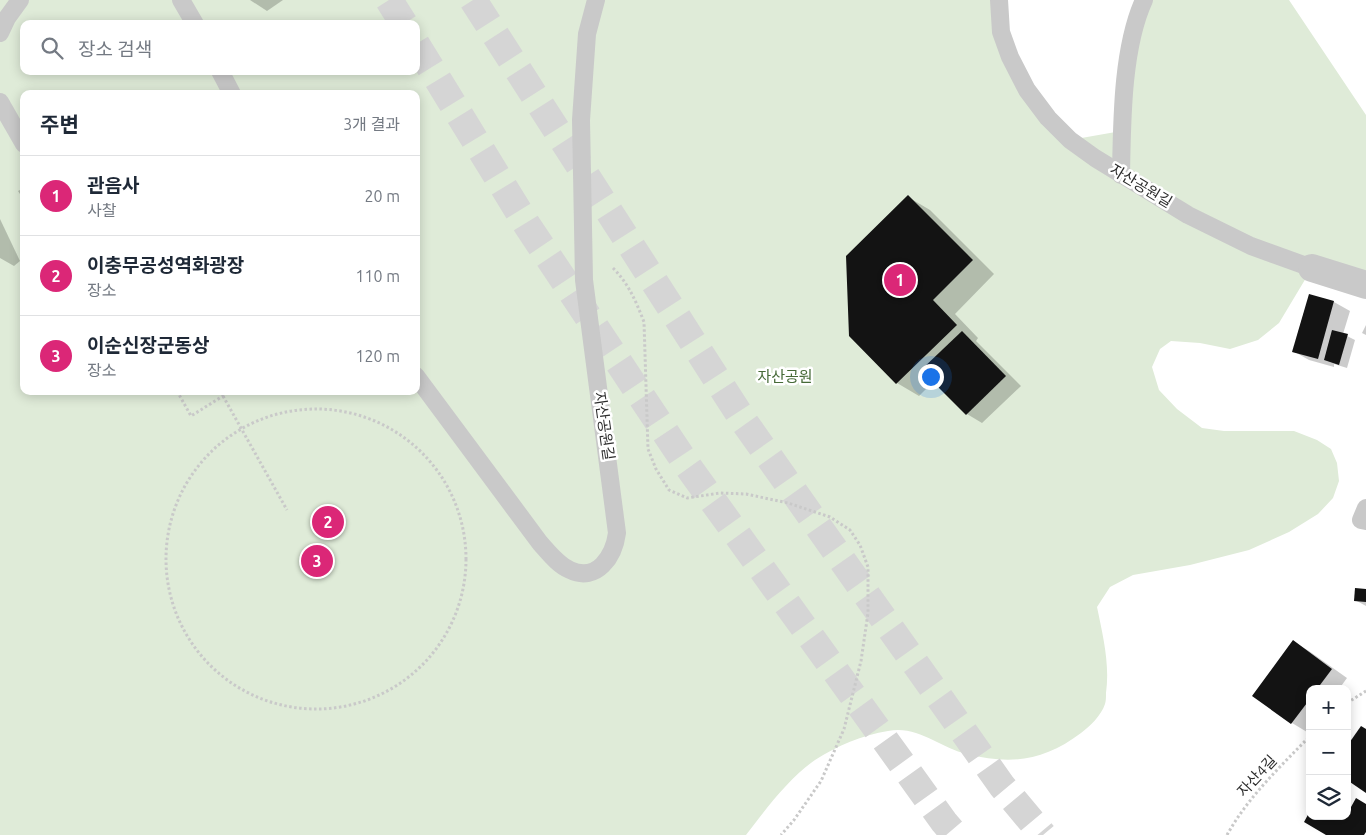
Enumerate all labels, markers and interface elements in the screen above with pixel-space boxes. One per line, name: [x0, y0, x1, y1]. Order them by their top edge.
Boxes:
search box: [20, 20, 420, 75]
icon: search: [38, 34, 66, 62]
text: 장소 검색: [78, 38, 152, 60]
text: 주변: [40, 112, 79, 136]
text: 3개 결과: [343, 115, 400, 133]
street label: 자산공원길: [1107, 161, 1175, 211]
text: 관음사: [87, 174, 139, 196]
text: 1: [51, 187, 61, 205]
text: 20 m: [364, 187, 400, 205]
text: 사찰: [87, 201, 116, 219]
text: 이충무공성역화광장: [87, 254, 244, 276]
pin: 1: [884, 261, 916, 299]
text: 2: [51, 267, 61, 285]
text: 110 m: [355, 267, 400, 285]
text: 장소: [87, 281, 116, 299]
text: 이순신장군동상: [87, 334, 209, 356]
text: 3: [51, 347, 61, 365]
text: 120 m: [355, 347, 400, 365]
text: 장소: [87, 361, 116, 379]
your location: [918, 364, 944, 390]
park label: 자산공원: [757, 368, 813, 385]
street label: 자산공원길: [591, 391, 618, 461]
pin: 2: [312, 503, 344, 541]
pin: 3: [301, 542, 333, 580]
map controls: [1306, 685, 1351, 820]
button: +: [1306, 685, 1351, 730]
button: −: [1306, 730, 1351, 775]
street label: 자산4길: [1233, 752, 1280, 800]
button: layers: [1306, 775, 1351, 820]

